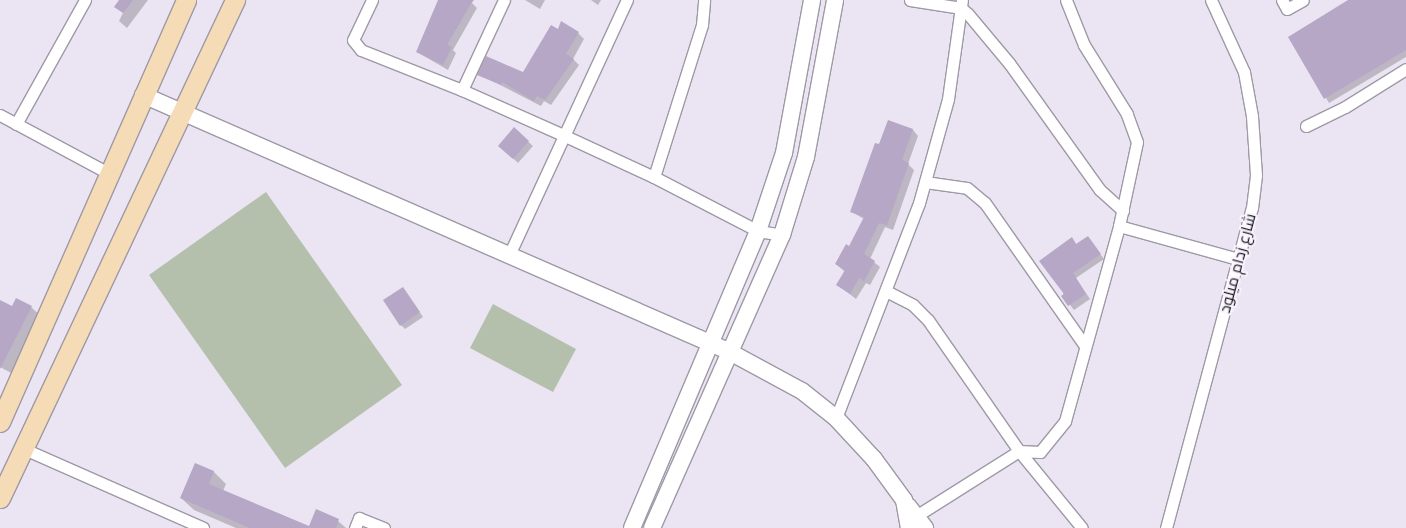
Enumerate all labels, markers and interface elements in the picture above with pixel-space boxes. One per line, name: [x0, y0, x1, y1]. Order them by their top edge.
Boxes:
street label: شارع زدام ميلود: [1214, 211, 1260, 315]

